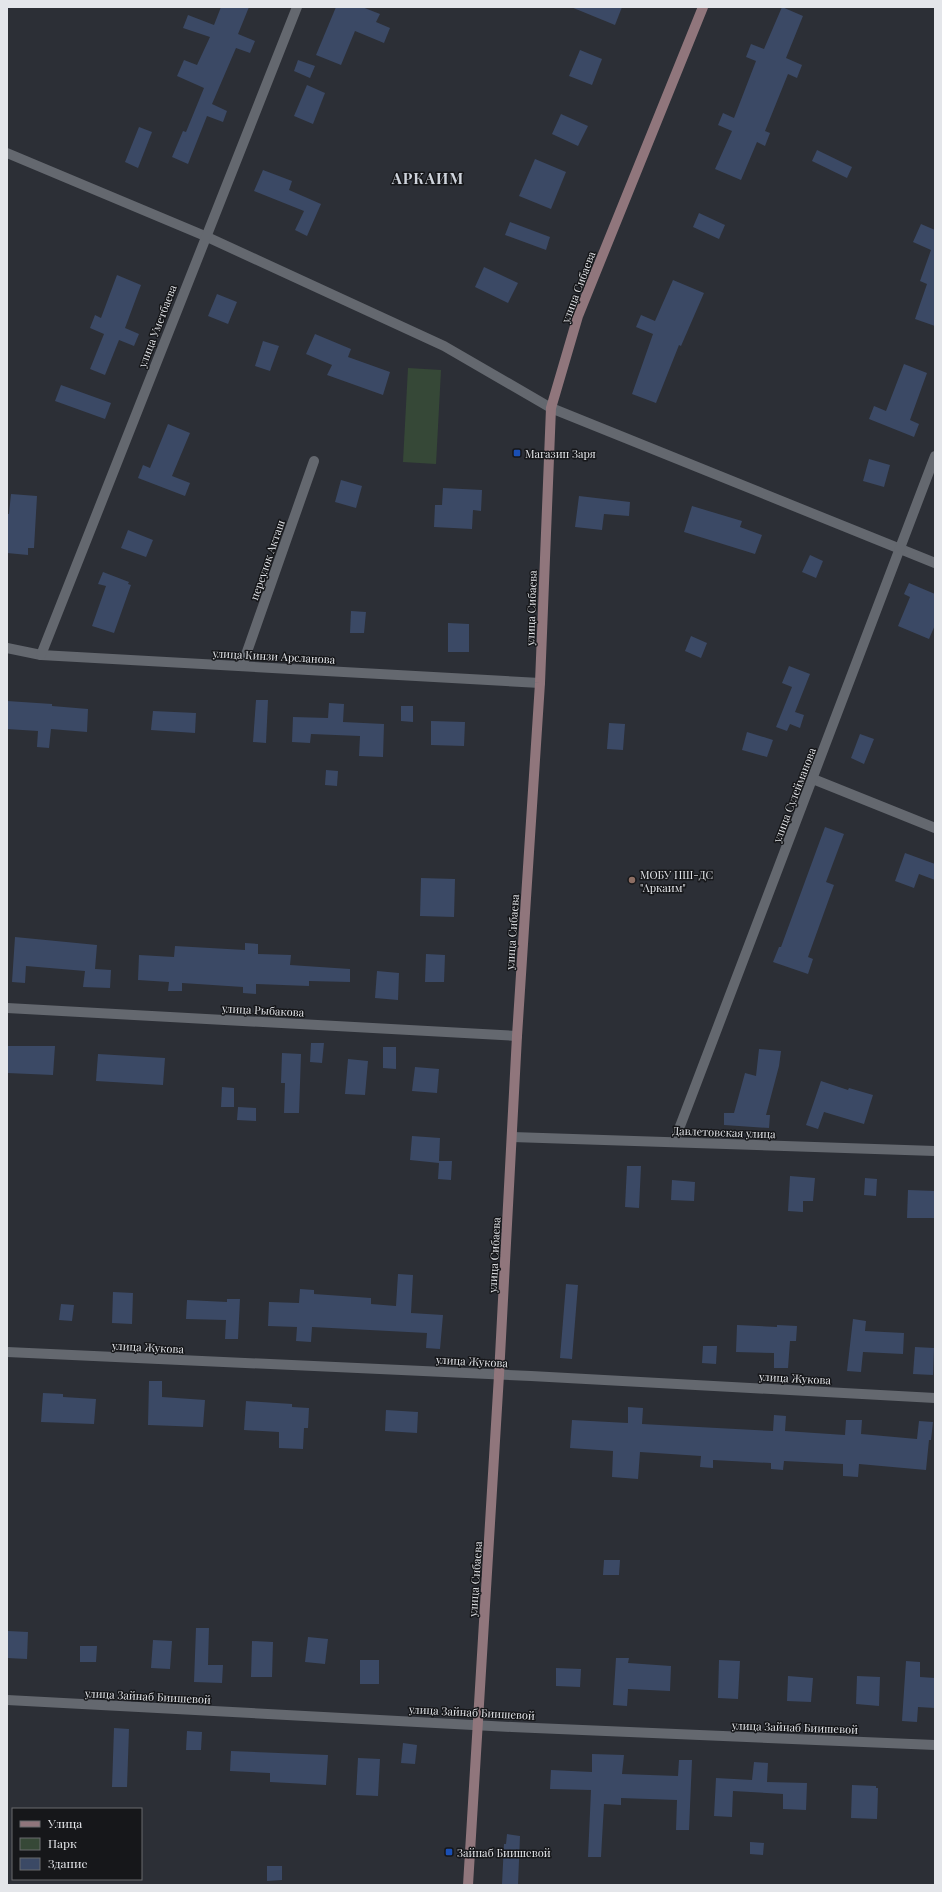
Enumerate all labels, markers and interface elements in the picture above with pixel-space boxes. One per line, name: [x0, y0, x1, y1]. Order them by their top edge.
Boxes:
district label: АРКАИМ: [391, 168, 464, 188]
street label: улица Сибаева: [557, 249, 599, 326]
street label: улица Уметбаева: [134, 282, 180, 370]
place label: Магазин Заря: [525, 446, 596, 461]
marker: Магазин Заря: [512, 448, 522, 458]
street label: переулок Акташ: [246, 518, 288, 602]
street label: улица Сибаева: [522, 570, 540, 647]
street label: улица Кинзи Арсланова: [211, 645, 336, 667]
street label: улица Сулейманова: [769, 745, 819, 846]
place label: МОБУ НШ-ДС "Аркаим": [640, 867, 713, 895]
marker: МОБУ НШ-ДС "Аркаим": [627, 875, 637, 885]
street label: улица Сибаева: [502, 893, 522, 971]
street label: улица Рыбакова: [220, 1000, 305, 1020]
street label: Давлетовская улица: [672, 1123, 776, 1141]
street label: улица Сибаева: [484, 1216, 503, 1294]
street label: улица Жукова: [111, 1338, 185, 1356]
street label: улица Жукова: [435, 1352, 509, 1370]
street label: улица Жукова: [758, 1369, 832, 1387]
street label: улица Сибаева: [465, 1540, 485, 1618]
street label: улица Зайнаб Биишевой: [84, 1685, 211, 1707]
street label: улица Зайнаб Биишевой: [408, 1701, 535, 1723]
street label: улица Зайнаб Биишевой: [731, 1717, 858, 1737]
legend: [12, 1808, 142, 1880]
text: Улица: [47, 1815, 82, 1831]
text: Парк: [48, 1835, 77, 1851]
place label: Зайнаб Биишевой: [457, 1845, 551, 1860]
marker: Зайнаб Биишевой: [444, 1847, 454, 1857]
text: Здание: [48, 1855, 88, 1871]

